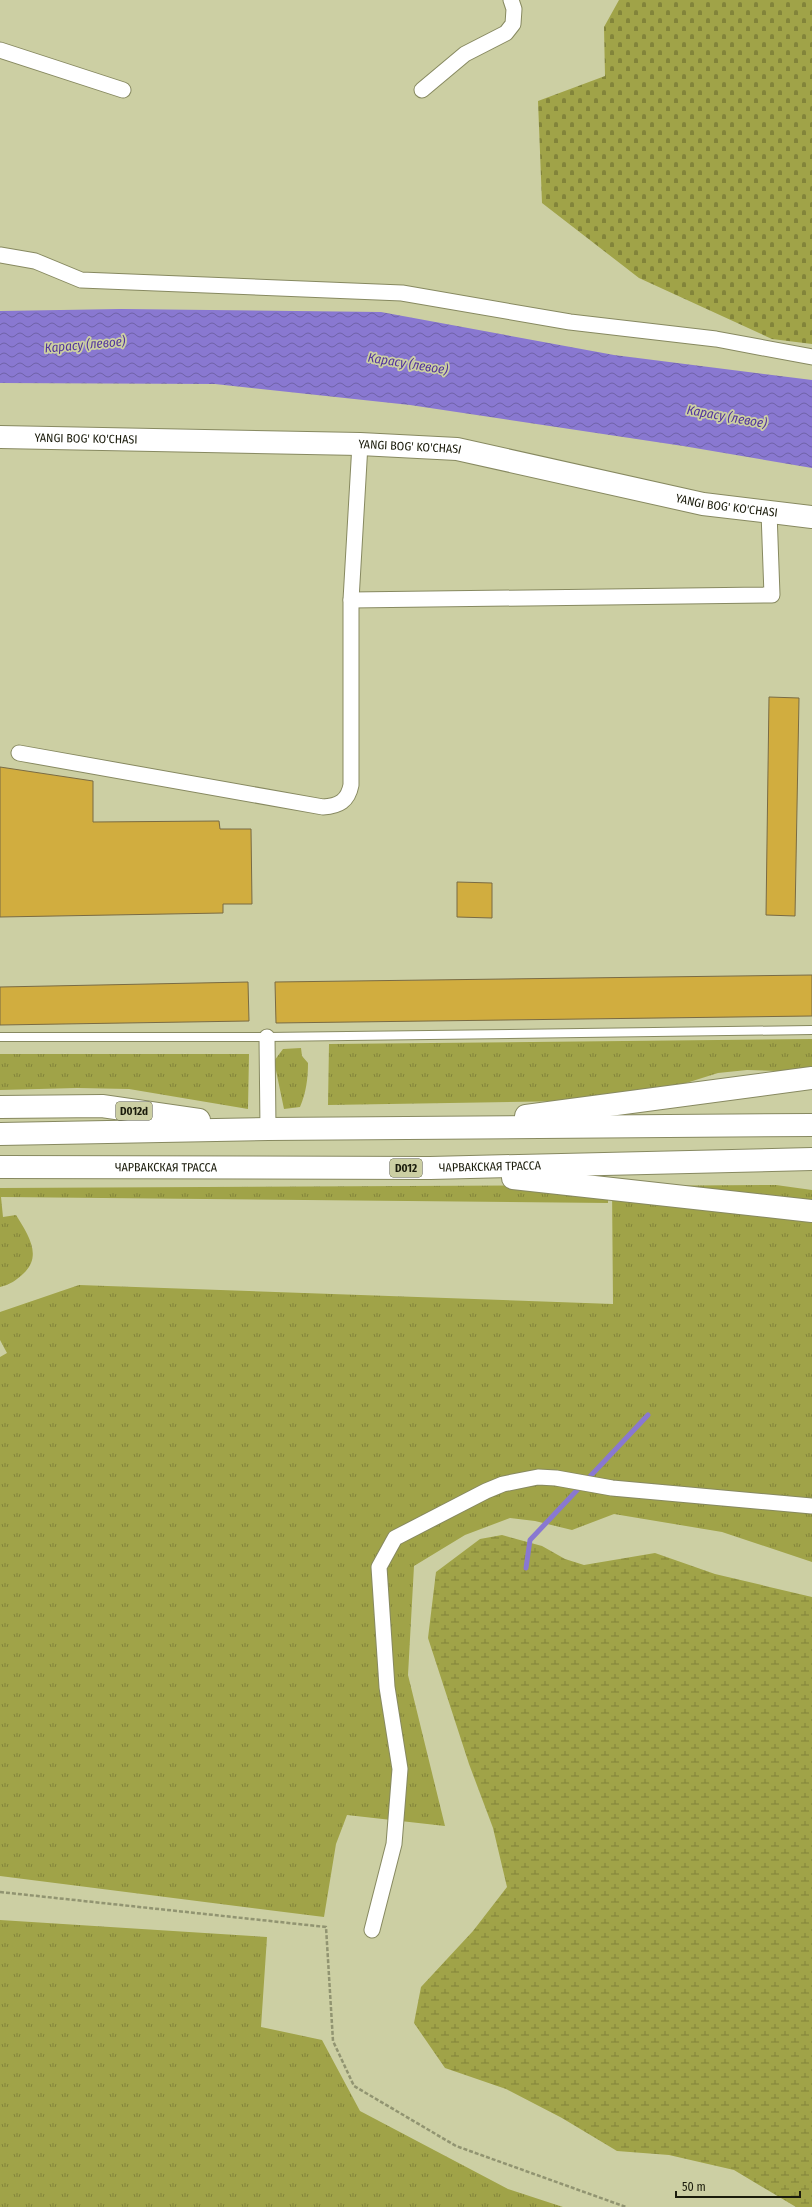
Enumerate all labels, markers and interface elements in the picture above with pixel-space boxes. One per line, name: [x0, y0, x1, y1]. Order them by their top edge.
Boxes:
water label: Карасу (левое): [44, 333, 126, 356]
water label: Карасу (левое): [367, 350, 449, 377]
water label: Карасу (левое): [686, 402, 768, 431]
street label: YANGI BOG' KO'CHASI: [34, 431, 138, 447]
street label: YANGI BOG' KO'CHASI: [358, 437, 463, 457]
street label: YANGI BOG' KO'CHASI: [674, 491, 779, 520]
road number: D012d: [116, 1102, 152, 1120]
street label: ЧАРВАКСКАЯ ТРАССА: [439, 1158, 542, 1175]
road number: D012: [390, 1159, 422, 1177]
street label: ЧАРВАКСКАЯ ТРАССА: [115, 1160, 218, 1175]
scale bar: [676, 2173, 800, 2199]
text: 50 m: [682, 2180, 706, 2194]

